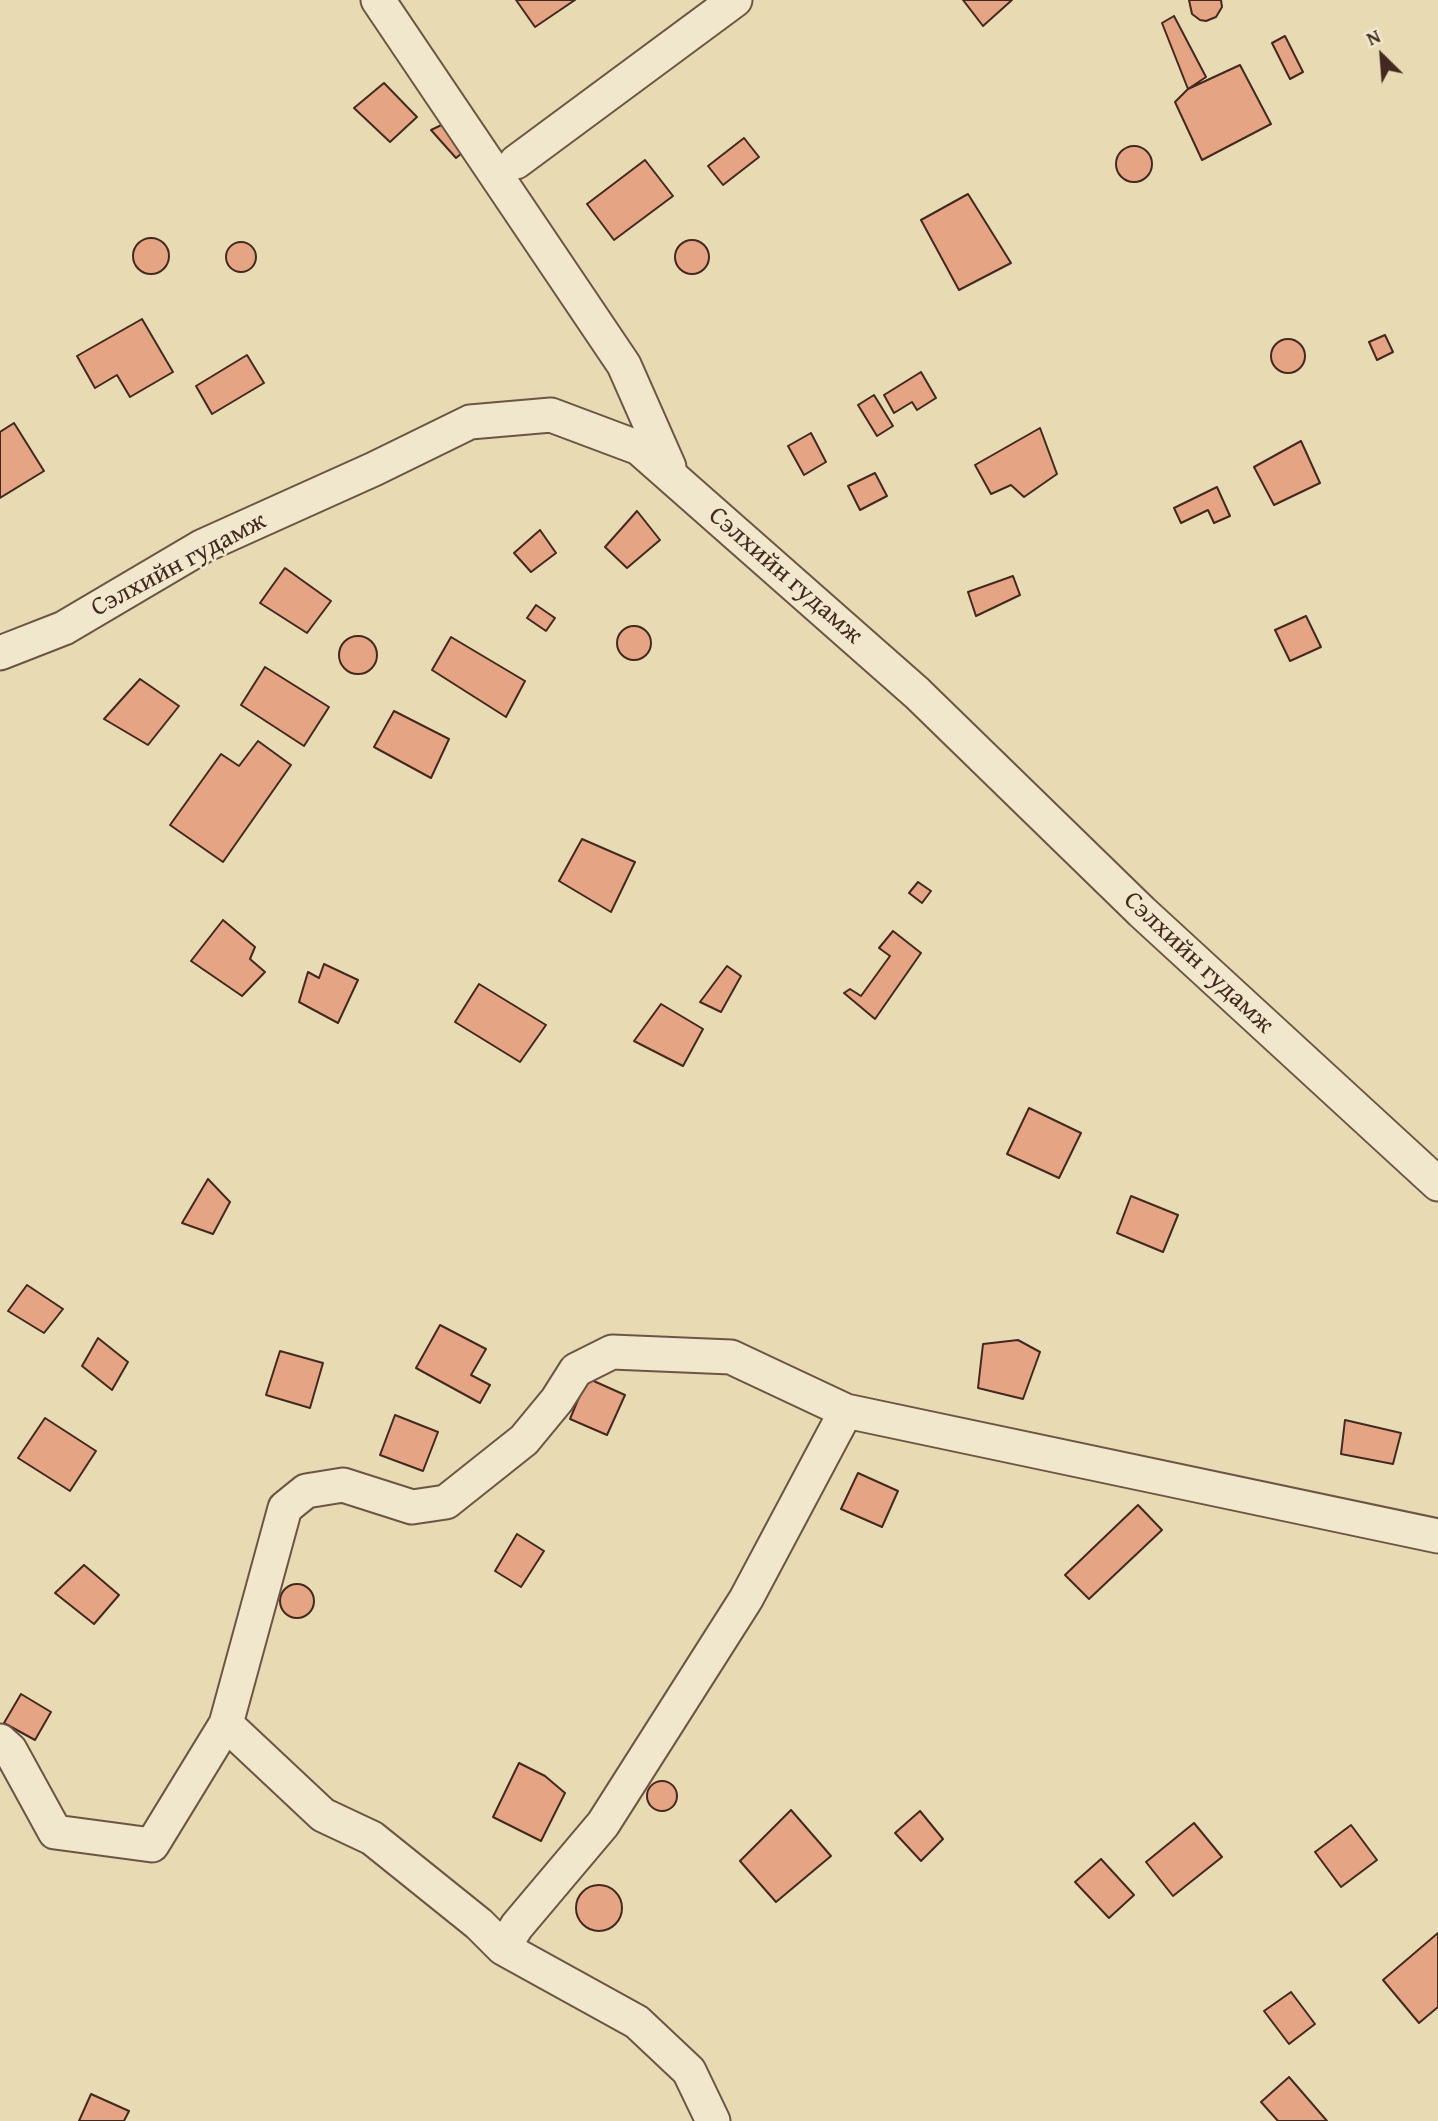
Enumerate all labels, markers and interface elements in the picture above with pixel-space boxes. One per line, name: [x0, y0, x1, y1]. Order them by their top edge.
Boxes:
north arrow: [1347, 21, 1417, 91]
text: N: [1361, 22, 1385, 52]
street label: Сэлхийн гудамж: [702, 501, 868, 651]
street label: Сэлхийн гудамж: [86, 506, 272, 624]
street label: Сэлхийн гудамж: [1116, 885, 1280, 1041]

